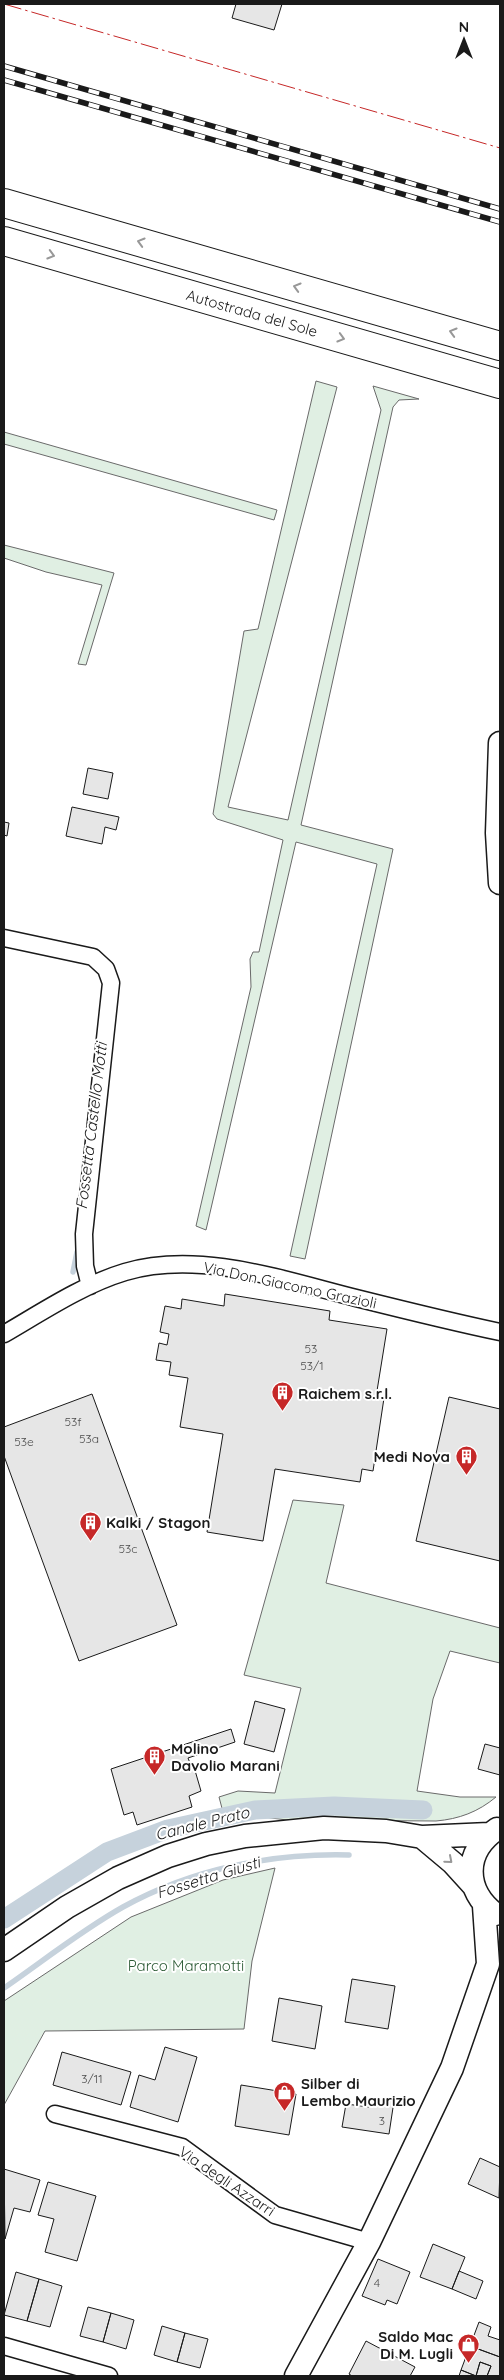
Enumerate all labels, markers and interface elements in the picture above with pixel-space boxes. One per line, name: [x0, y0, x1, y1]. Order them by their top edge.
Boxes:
north arrow: [439, 15, 489, 65]
text: N: [459, 18, 469, 36]
one-way arrow: [137, 238, 146, 248]
one-way arrow: [46, 249, 54, 259]
one-way arrow: [294, 283, 302, 293]
street label: Autostrada del Sole: [184, 285, 320, 341]
one-way arrow: [449, 327, 458, 338]
one-way arrow: [337, 333, 345, 343]
water label: Fossetta Castello Motti: [71, 1040, 111, 1211]
street label: Via Don Giacomo Grazioli: [202, 1257, 378, 1313]
house number: 53: [305, 1341, 317, 1356]
house number: 53/1: [300, 1358, 324, 1373]
building icon: Raichem s.r.l.: [270, 1381, 294, 1412]
place label: Raichem s.r.l.: [298, 1384, 392, 1403]
house number: 53f: [64, 1414, 82, 1429]
house number: 53a: [79, 1431, 99, 1446]
house number: 53e: [14, 1434, 34, 1449]
building icon: Medi Nova: [454, 1444, 478, 1475]
place label: Medi Nova: [374, 1447, 450, 1466]
building icon: Kalki / Stagon: [78, 1510, 102, 1541]
place label: Kalki / Stagon: [106, 1513, 210, 1532]
house number: 53c: [118, 1541, 138, 1556]
place label: Molino Davolio Marani: [171, 1739, 280, 1775]
building icon: Molino Davolio Marani: [143, 1745, 167, 1776]
water label: Canale Prato: [153, 1801, 252, 1844]
water label: Fossetta Giusti: [154, 1851, 264, 1902]
one-way arrow: [443, 1854, 452, 1863]
park label: Parco Maramotti: [128, 1956, 244, 1975]
house number: 3/11: [81, 2071, 103, 2086]
place label: Silber di Lembo Maurizio: [301, 2074, 416, 2110]
shop icon: Silber di Lembo Maurizio: [273, 2080, 297, 2111]
house number: 3: [379, 2113, 385, 2128]
street label: Via degli Azzarri: [175, 2142, 279, 2220]
house number: 4: [374, 2275, 380, 2290]
place label: Saldo Mac Di M. Lugli: [378, 2327, 453, 2363]
shop icon: Saldo Mac Di M. Lugli: [457, 2333, 481, 2364]

